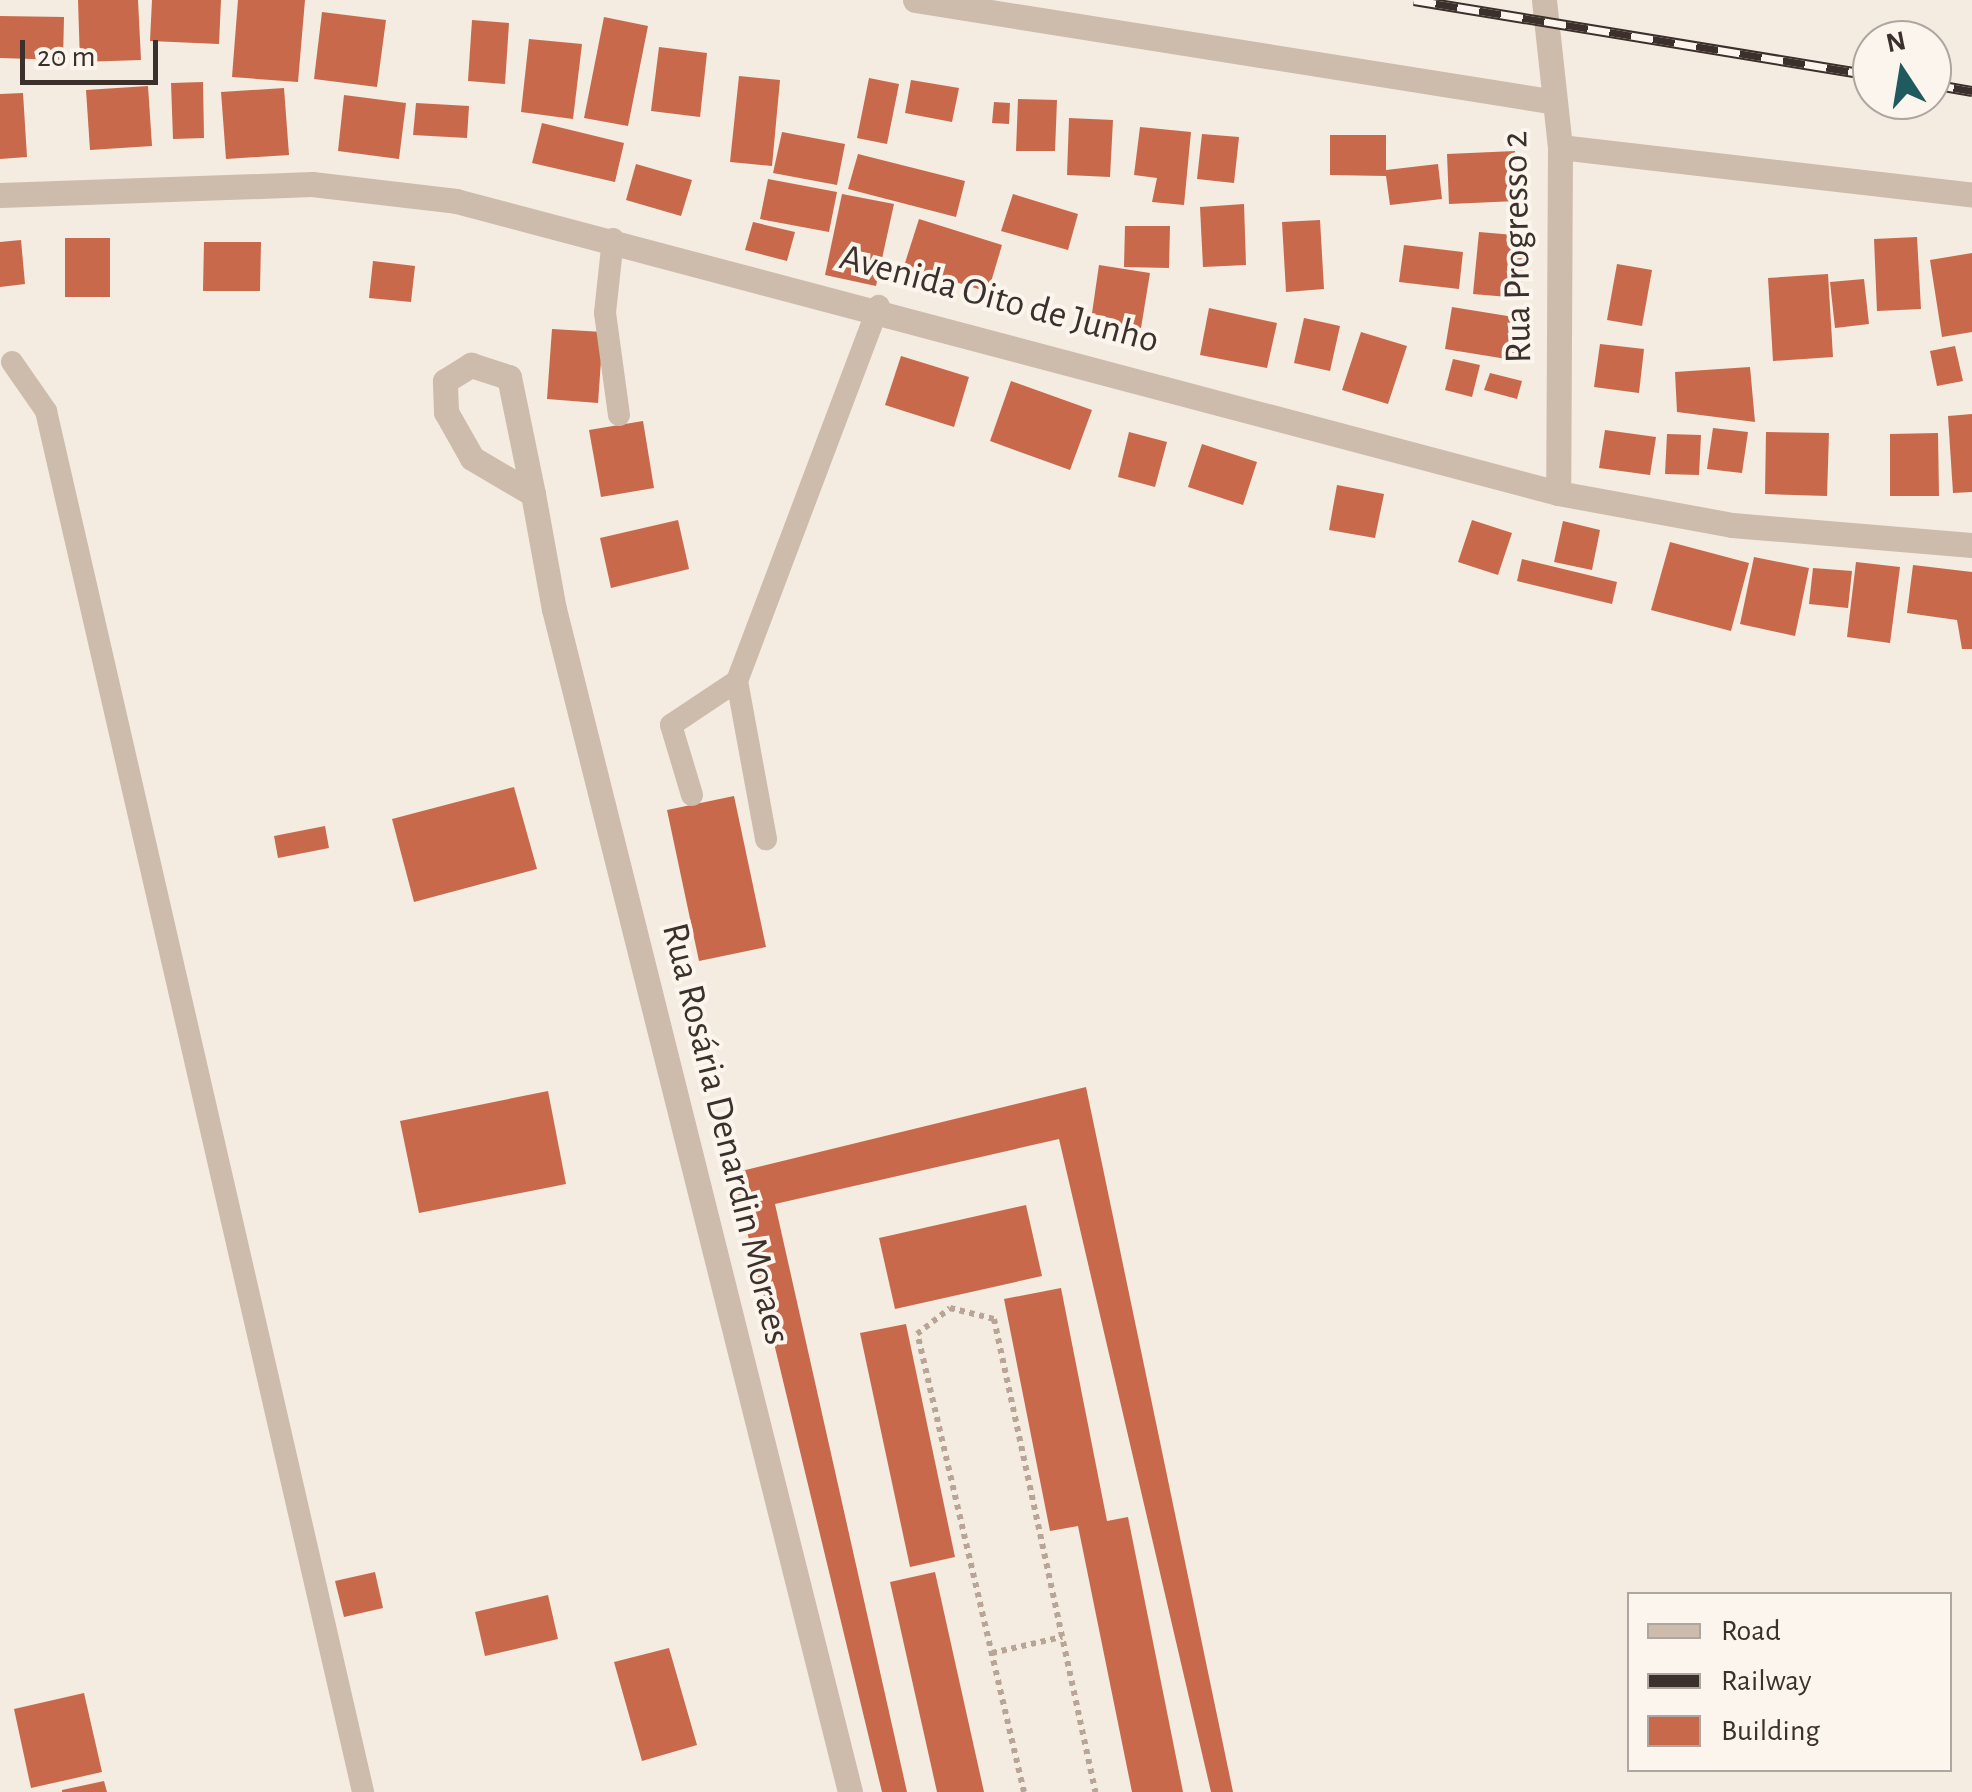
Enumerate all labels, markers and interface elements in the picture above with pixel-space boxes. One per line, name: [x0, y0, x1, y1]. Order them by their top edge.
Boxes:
scale bar: [25, 20, 162, 82]
north arrow: [1852, 20, 1952, 120]
text: N: [1884, 27, 1909, 58]
text: 20 m: [37, 42, 95, 72]
street label: Rua Progresso 2: [1493, 130, 1543, 364]
street label: Avenida Oito de Junho: [835, 235, 1163, 365]
street label: Rua Rosária Denardin Moraes: [651, 919, 799, 1349]
legend: [1627, 1592, 1952, 1772]
text: Road: [1721, 1616, 1781, 1646]
text: Railway: [1721, 1666, 1812, 1696]
text: Building: [1721, 1716, 1820, 1746]

